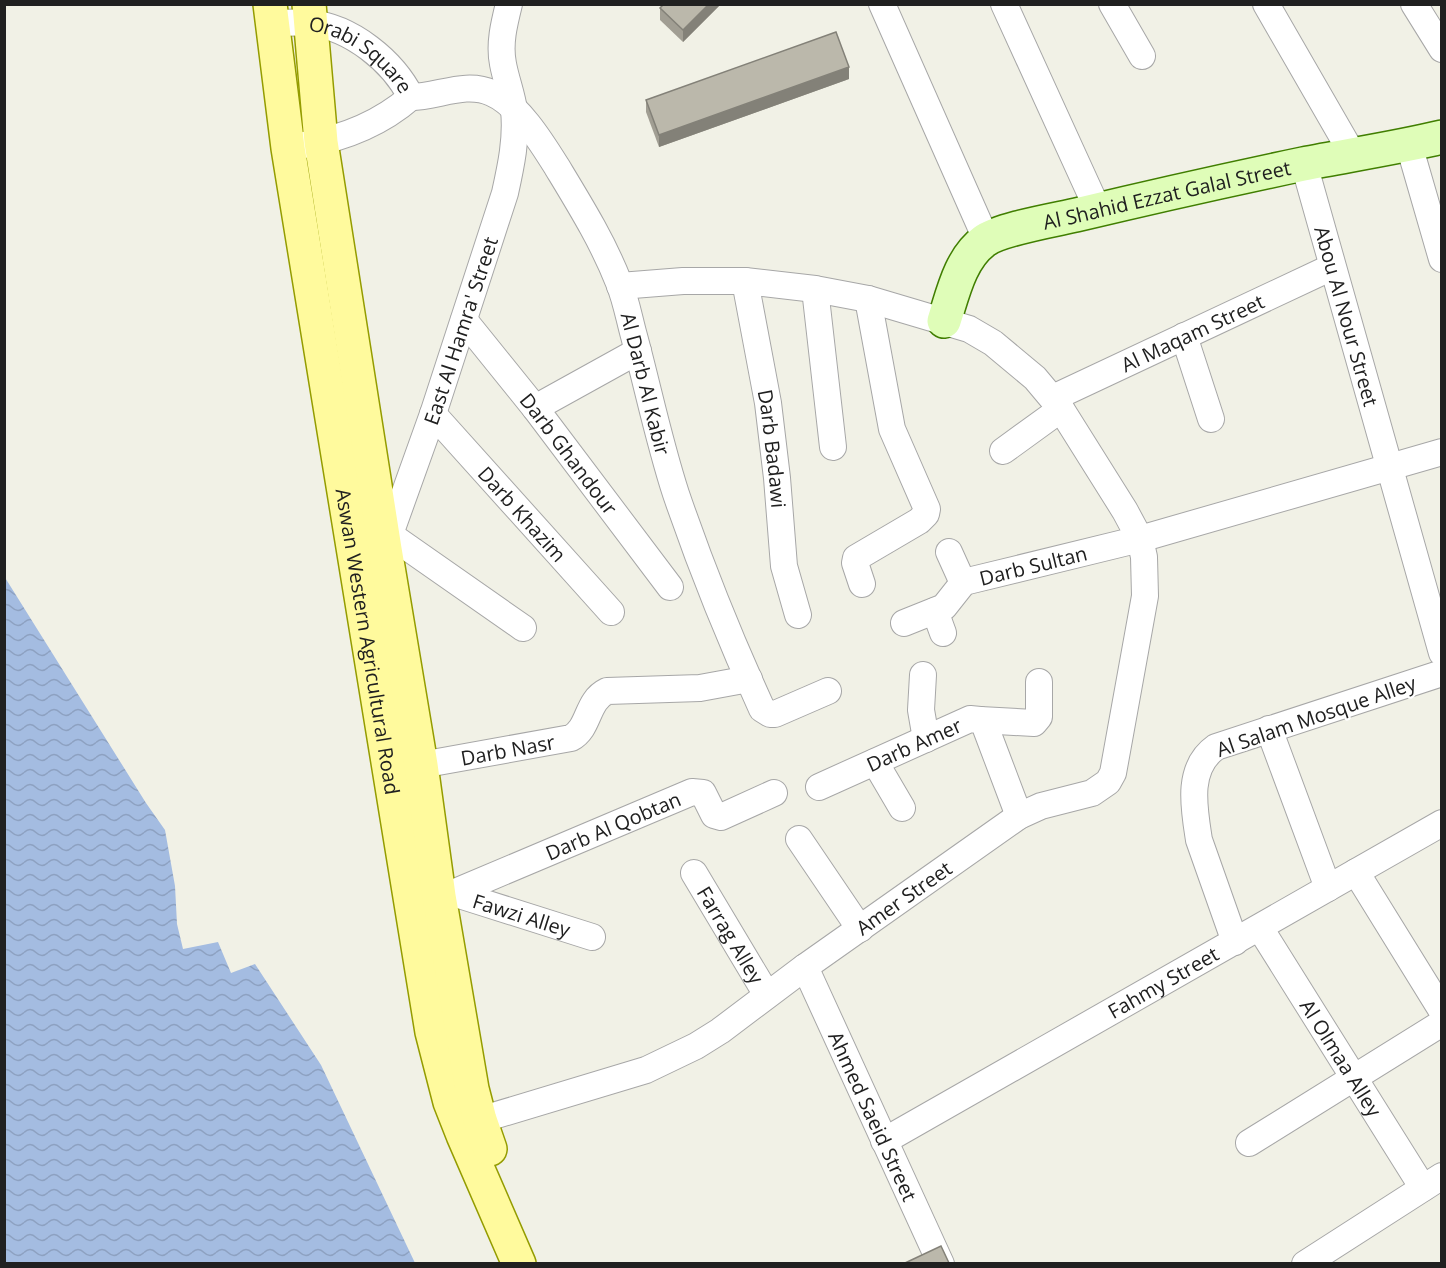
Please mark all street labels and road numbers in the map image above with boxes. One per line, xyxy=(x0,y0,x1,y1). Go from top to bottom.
street label: Orabi Square xyxy=(307,9,419,98)
street label: Al Shahid Ezzat Galal Street xyxy=(1040,153,1293,235)
street label: Abou Al Nour Street xyxy=(1309,223,1385,409)
street label: East Al Hamra' Street xyxy=(417,233,503,428)
street label: Al Maqam Street xyxy=(1116,287,1268,378)
street label: Al Darb Al Kabir xyxy=(615,310,677,458)
street label: Darb Ghandour xyxy=(514,387,624,520)
street label: Darb Badawi xyxy=(752,387,793,509)
street label: Darb Khazim xyxy=(472,460,573,567)
street label: Aswan Western Agricultural Road xyxy=(330,486,407,797)
street label: Darb Sultan xyxy=(976,539,1090,591)
street label: Al Salam Mosque Alley xyxy=(1213,669,1420,763)
street label: Darb Amer xyxy=(862,711,966,778)
street label: Darb Nasr xyxy=(458,728,557,771)
street label: Darb Al Qobtan xyxy=(541,785,685,866)
street label: Amer Street xyxy=(850,854,957,941)
street label: Farrag Alley xyxy=(691,881,771,989)
street label: Fawzi Alley xyxy=(470,887,575,943)
street label: Fahmy Street xyxy=(1103,940,1223,1024)
street label: Al Olmaa Alley xyxy=(1294,994,1389,1122)
street label: Ahmed Saeid Street xyxy=(823,1027,924,1205)

